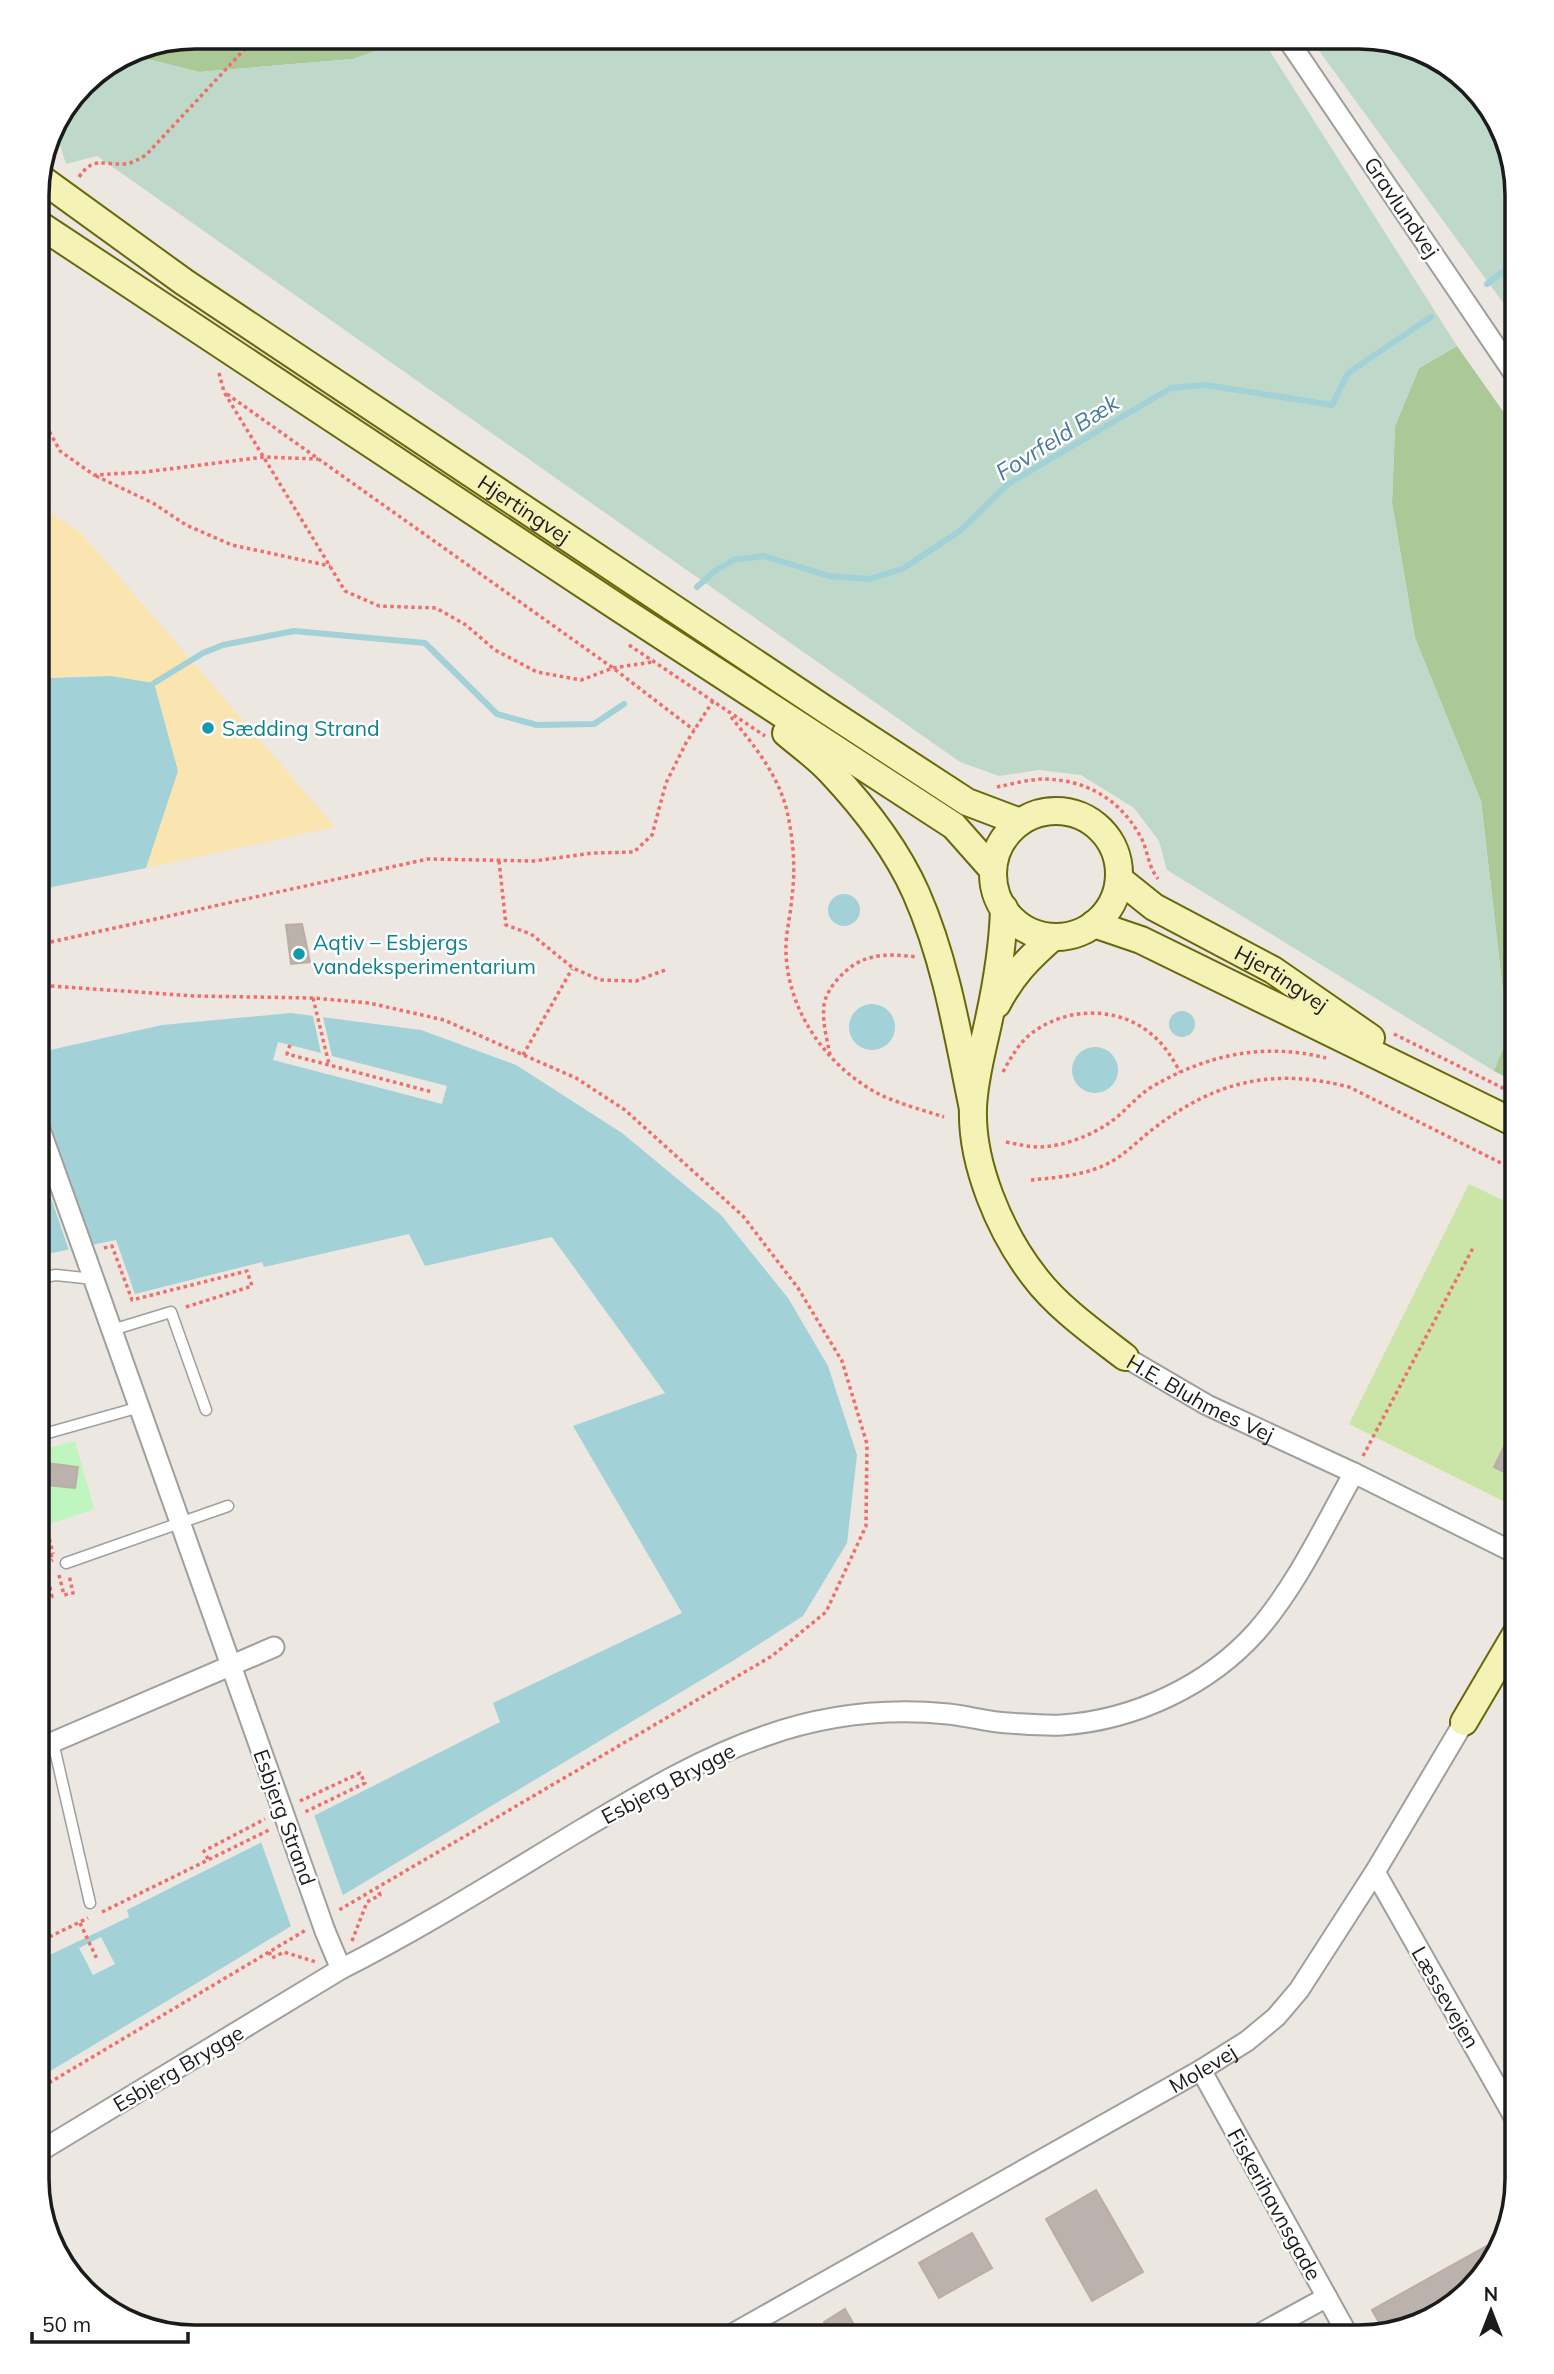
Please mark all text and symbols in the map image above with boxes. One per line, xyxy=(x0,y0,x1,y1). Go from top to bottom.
street label: Gravlundvej xyxy=(1359,152,1445,262)
water label: Fovrfeld Bæk xyxy=(990,387,1125,486)
street label: Hjertingvej xyxy=(473,469,575,549)
place label: Sædding Strand xyxy=(222,715,380,741)
marker: Sædding Strand xyxy=(200,720,216,736)
place label: Aqtiv – Esbjergs vandeksperimentarium xyxy=(313,929,536,979)
street label: Hjertingvej xyxy=(1230,939,1333,1017)
marker: Aqtiv – Esbjergs vandeksperimentarium xyxy=(291,946,307,962)
street label: H.E. Bluhmes Vej xyxy=(1122,1348,1278,1447)
street label: Esbjerg Brygge xyxy=(597,1737,739,1829)
street label: Esbjerg Strand xyxy=(248,1746,322,1888)
street label: Læssevejen xyxy=(1406,1941,1486,2053)
street label: Esbjerg Brygge xyxy=(108,2019,248,2117)
street label: Molevej xyxy=(1164,2038,1241,2098)
street label: Fiskerihavnsgade xyxy=(1222,2123,1328,2285)
north arrow xyxy=(1456,2276,1526,2346)
text: N xyxy=(1484,2282,1498,2306)
scale bar xyxy=(32,2300,187,2344)
text: 50 m xyxy=(42,2311,91,2337)

